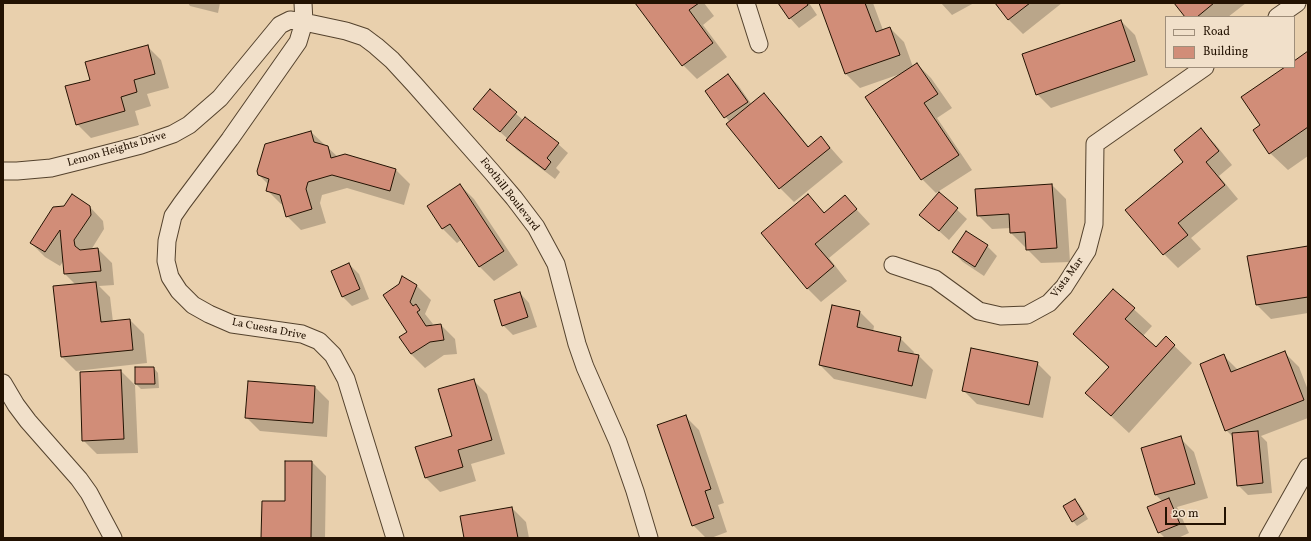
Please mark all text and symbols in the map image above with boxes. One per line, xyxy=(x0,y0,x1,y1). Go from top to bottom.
legend xyxy=(1165,16,1295,68)
text: Road xyxy=(1203,24,1230,40)
text: Building xyxy=(1203,44,1248,60)
street label: Lemon Heights Drive xyxy=(66,130,168,170)
street label: Foothill Boulevard xyxy=(476,156,542,234)
street label: Vista Mar xyxy=(1049,255,1087,301)
street label: La Cuesta Drive xyxy=(231,316,307,344)
scale bar xyxy=(1167,499,1228,525)
text: 20 m xyxy=(1172,506,1199,522)

